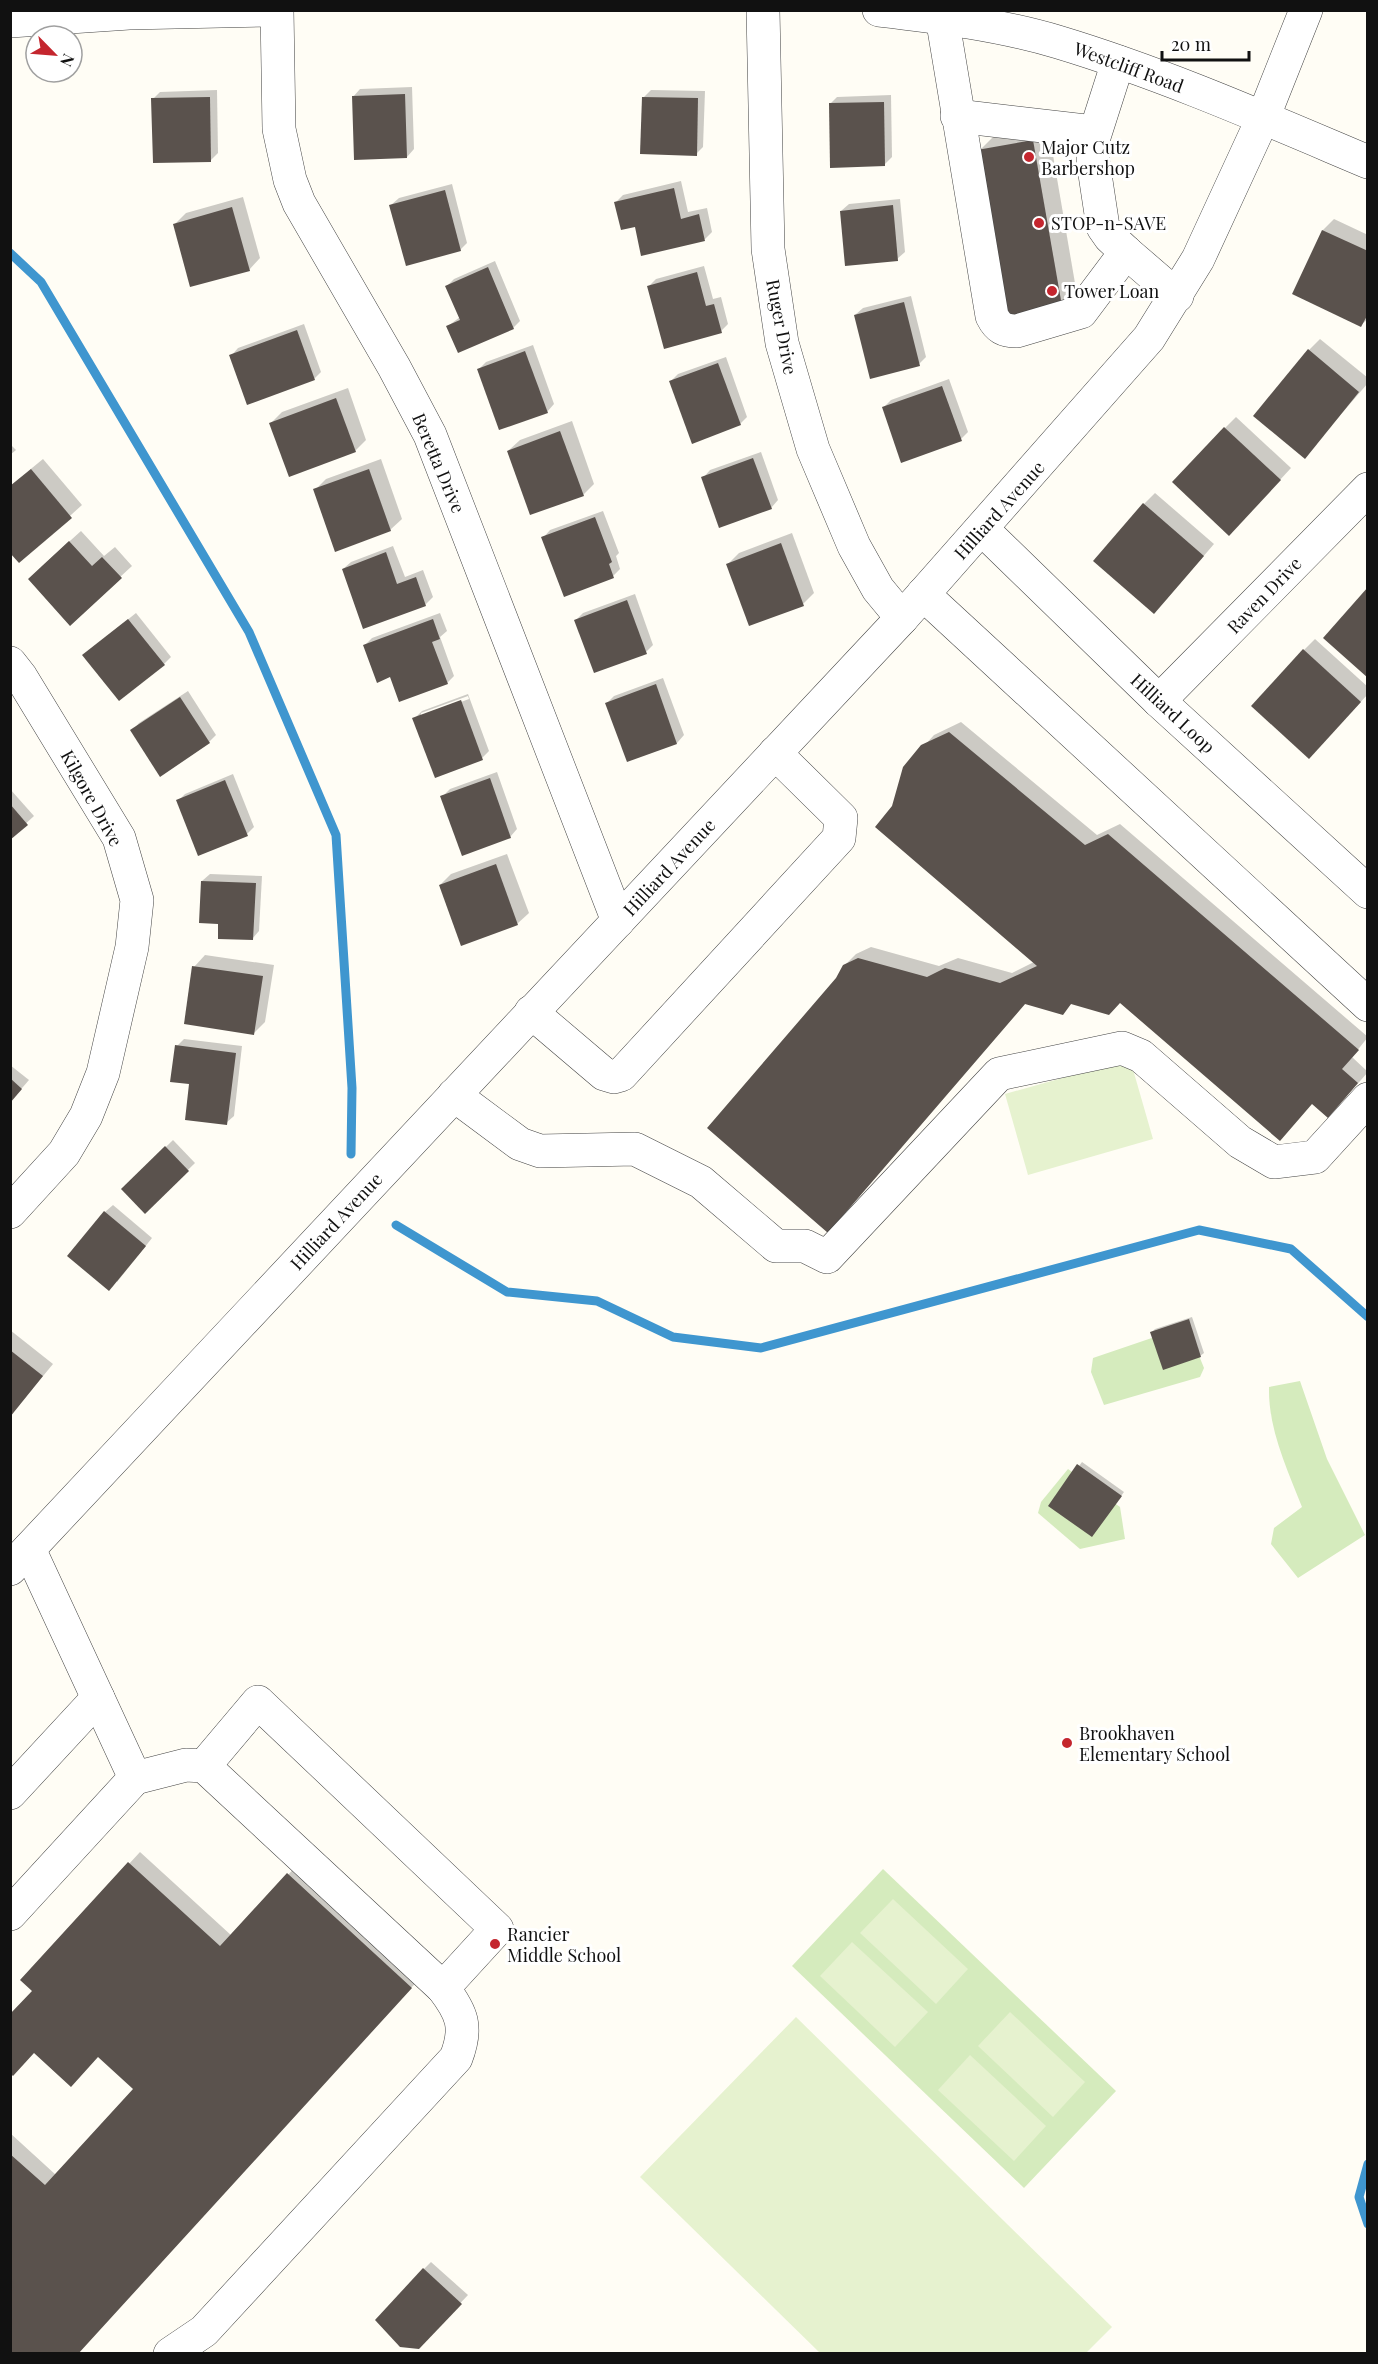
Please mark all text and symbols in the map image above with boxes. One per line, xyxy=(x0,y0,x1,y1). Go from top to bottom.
north arrow xyxy=(24,24,84,84)
scale bar xyxy=(1162,24,1249,62)
text: 20 m xyxy=(1171,32,1211,56)
street label: Westcliff Road xyxy=(1070,36,1188,98)
text: N xyxy=(56,51,80,71)
place label: Major Cutz Barbershop xyxy=(1041,135,1135,180)
marker: Major Cutz Barbershop xyxy=(1022,150,1036,164)
place label: STOP-n-SAVE xyxy=(1051,211,1166,235)
marker: STOP-n-SAVE xyxy=(1032,216,1046,230)
street label: Ruger Drive xyxy=(761,277,803,377)
place label: Tower Loan xyxy=(1064,279,1159,303)
marker: Tower Loan xyxy=(1045,284,1059,298)
street label: Beretta Drive xyxy=(407,409,471,517)
street label: Hilliard Avenue xyxy=(948,456,1050,564)
street label: Raven Drive xyxy=(1221,552,1307,638)
street label: Hilliard Loop xyxy=(1126,668,1220,758)
street label: Kilgore Drive xyxy=(56,746,128,850)
street label: Hilliard Avenue xyxy=(618,813,720,921)
street label: Hilliard Avenue xyxy=(285,1167,387,1275)
place label: Brookhaven Elementary School xyxy=(1079,1721,1230,1766)
marker: Brookhaven Elementary School xyxy=(1060,1736,1074,1750)
place label: Rancier Middle School xyxy=(507,1922,621,1967)
marker: Rancier Middle School xyxy=(488,1937,502,1951)

